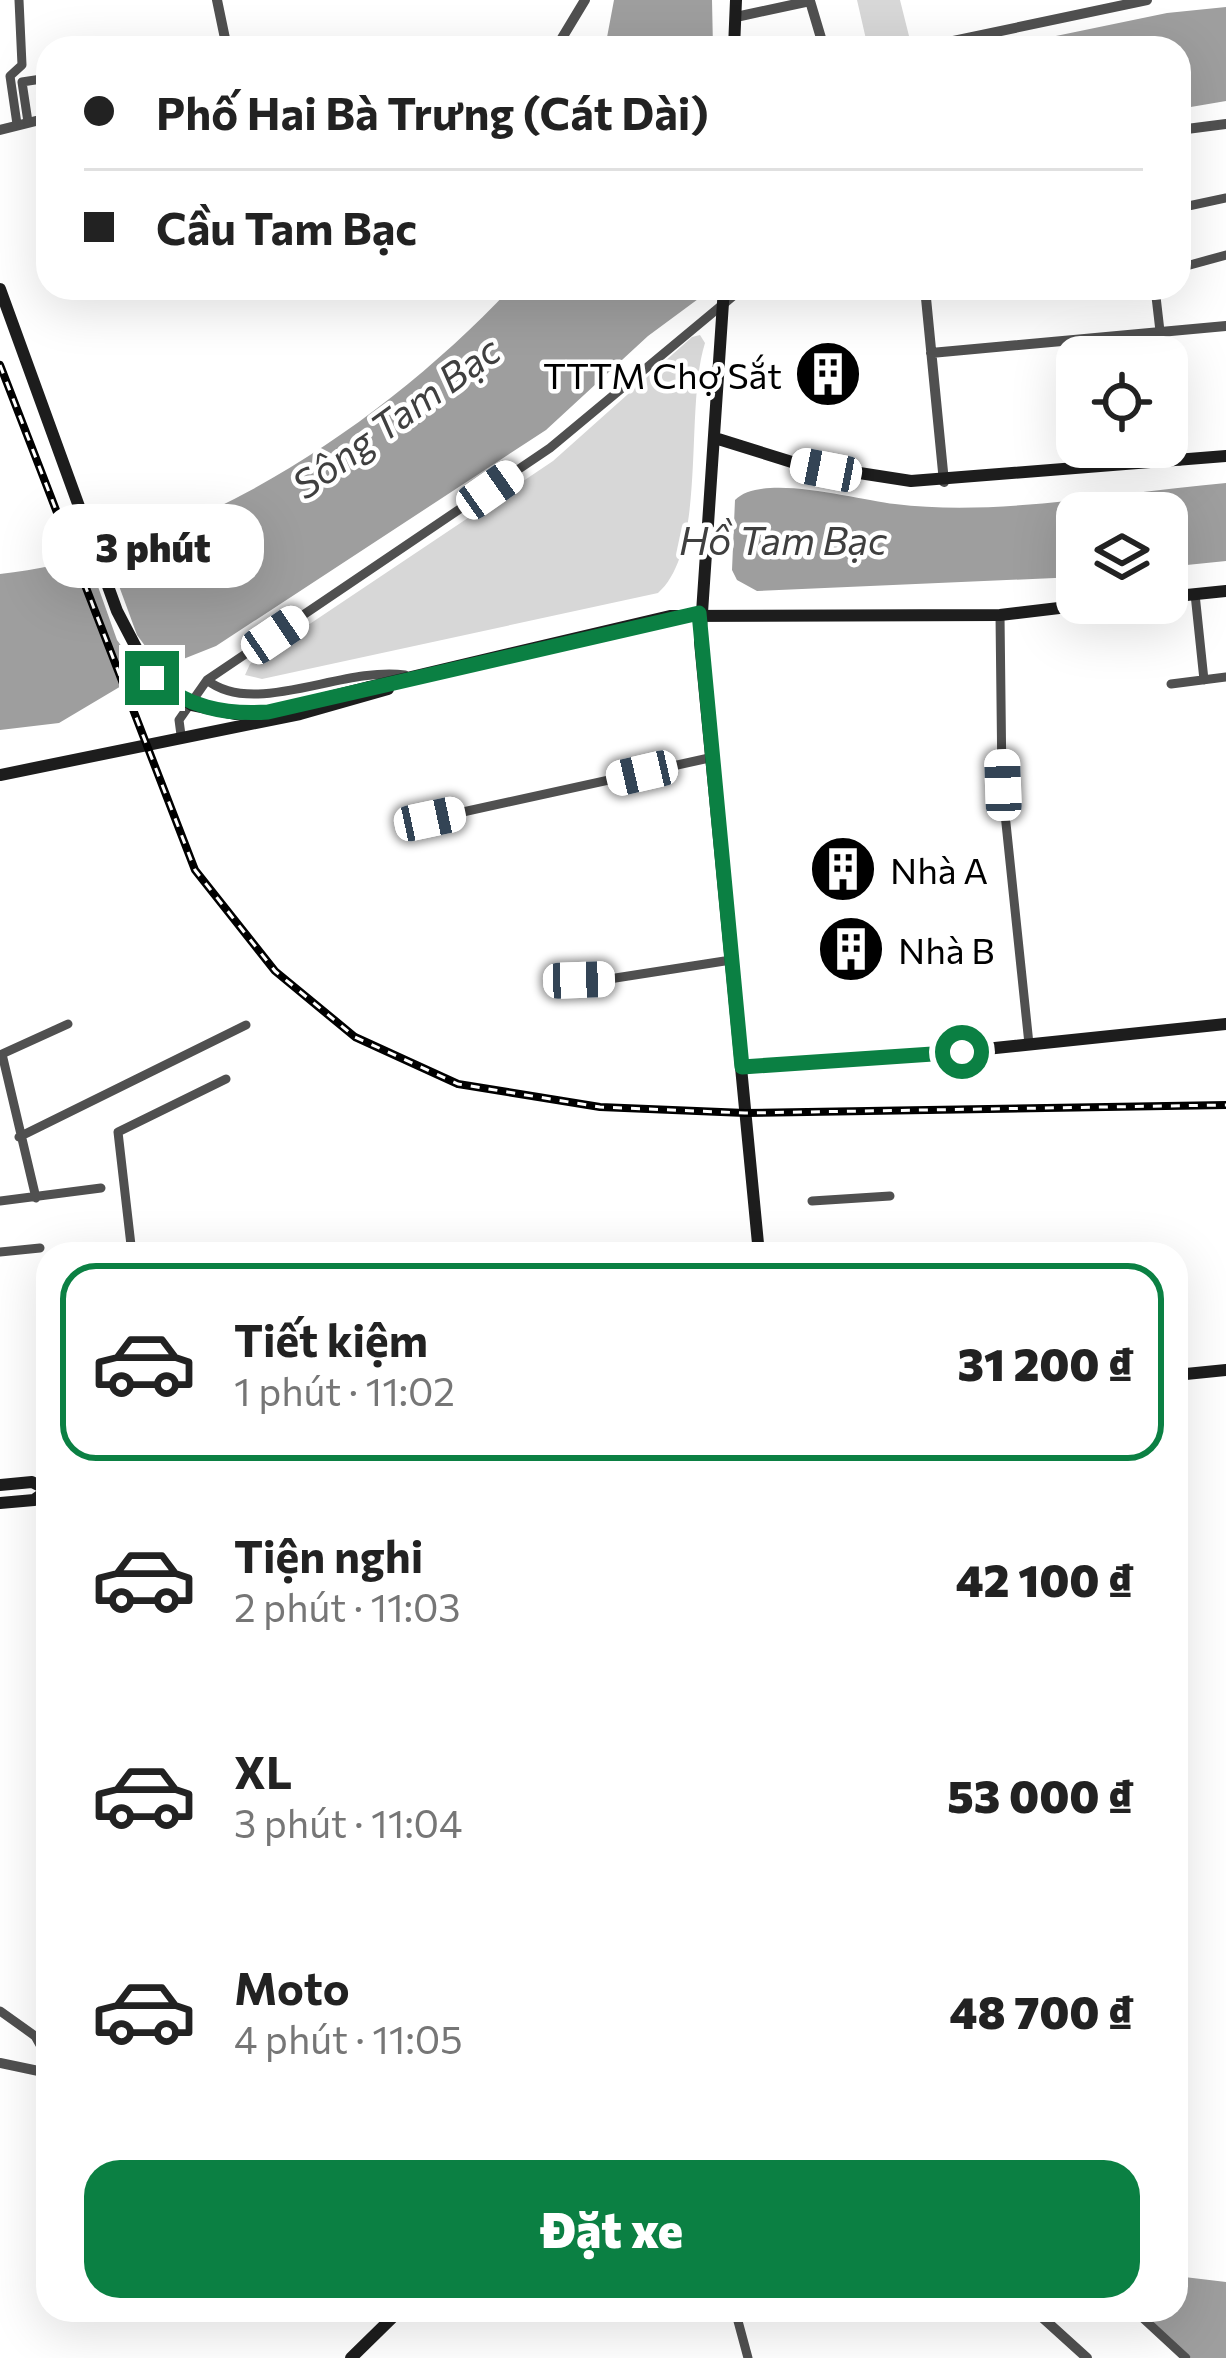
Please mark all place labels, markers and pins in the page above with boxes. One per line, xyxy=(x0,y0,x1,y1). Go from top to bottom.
building icon: TTTM Chợ Sắt xyxy=(793,339,863,409)
place label: TTTM Chợ Sắt xyxy=(543,352,782,396)
building icon: Nhà A xyxy=(808,834,878,904)
place label: Nhà A xyxy=(890,847,988,891)
building icon: Nhà B xyxy=(816,914,886,984)
place label: Nhà B xyxy=(898,927,995,971)

